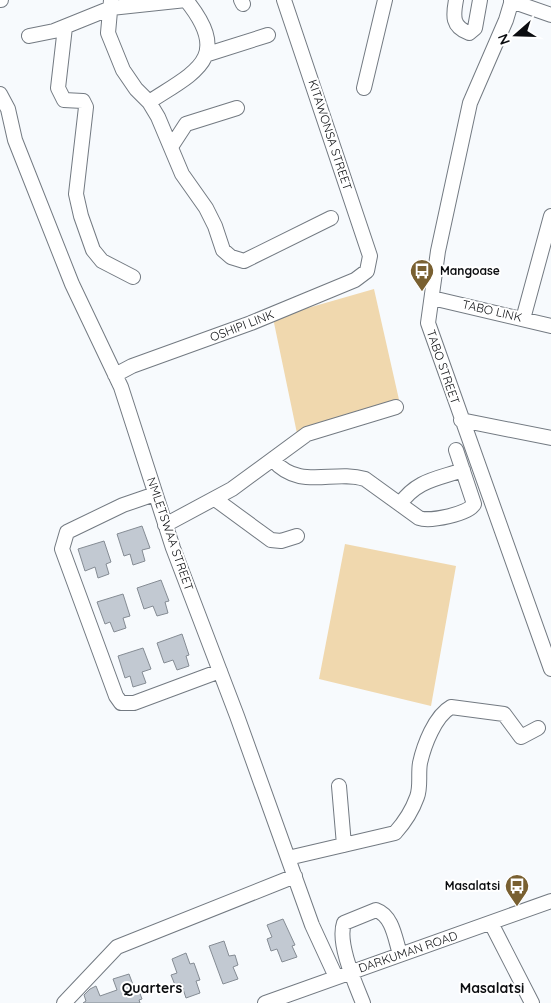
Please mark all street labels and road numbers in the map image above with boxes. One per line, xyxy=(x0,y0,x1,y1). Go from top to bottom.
street label: KITAWONSA STREET xyxy=(306,78,355,192)
street label: TABO LINK xyxy=(461,296,523,325)
street label: OSHIPI LINK xyxy=(208,306,276,345)
street label: TABO STREET xyxy=(424,328,463,406)
street label: NMLETSWAA STREET xyxy=(144,475,197,592)
street label: DARKUMAN ROAD xyxy=(356,927,460,976)

